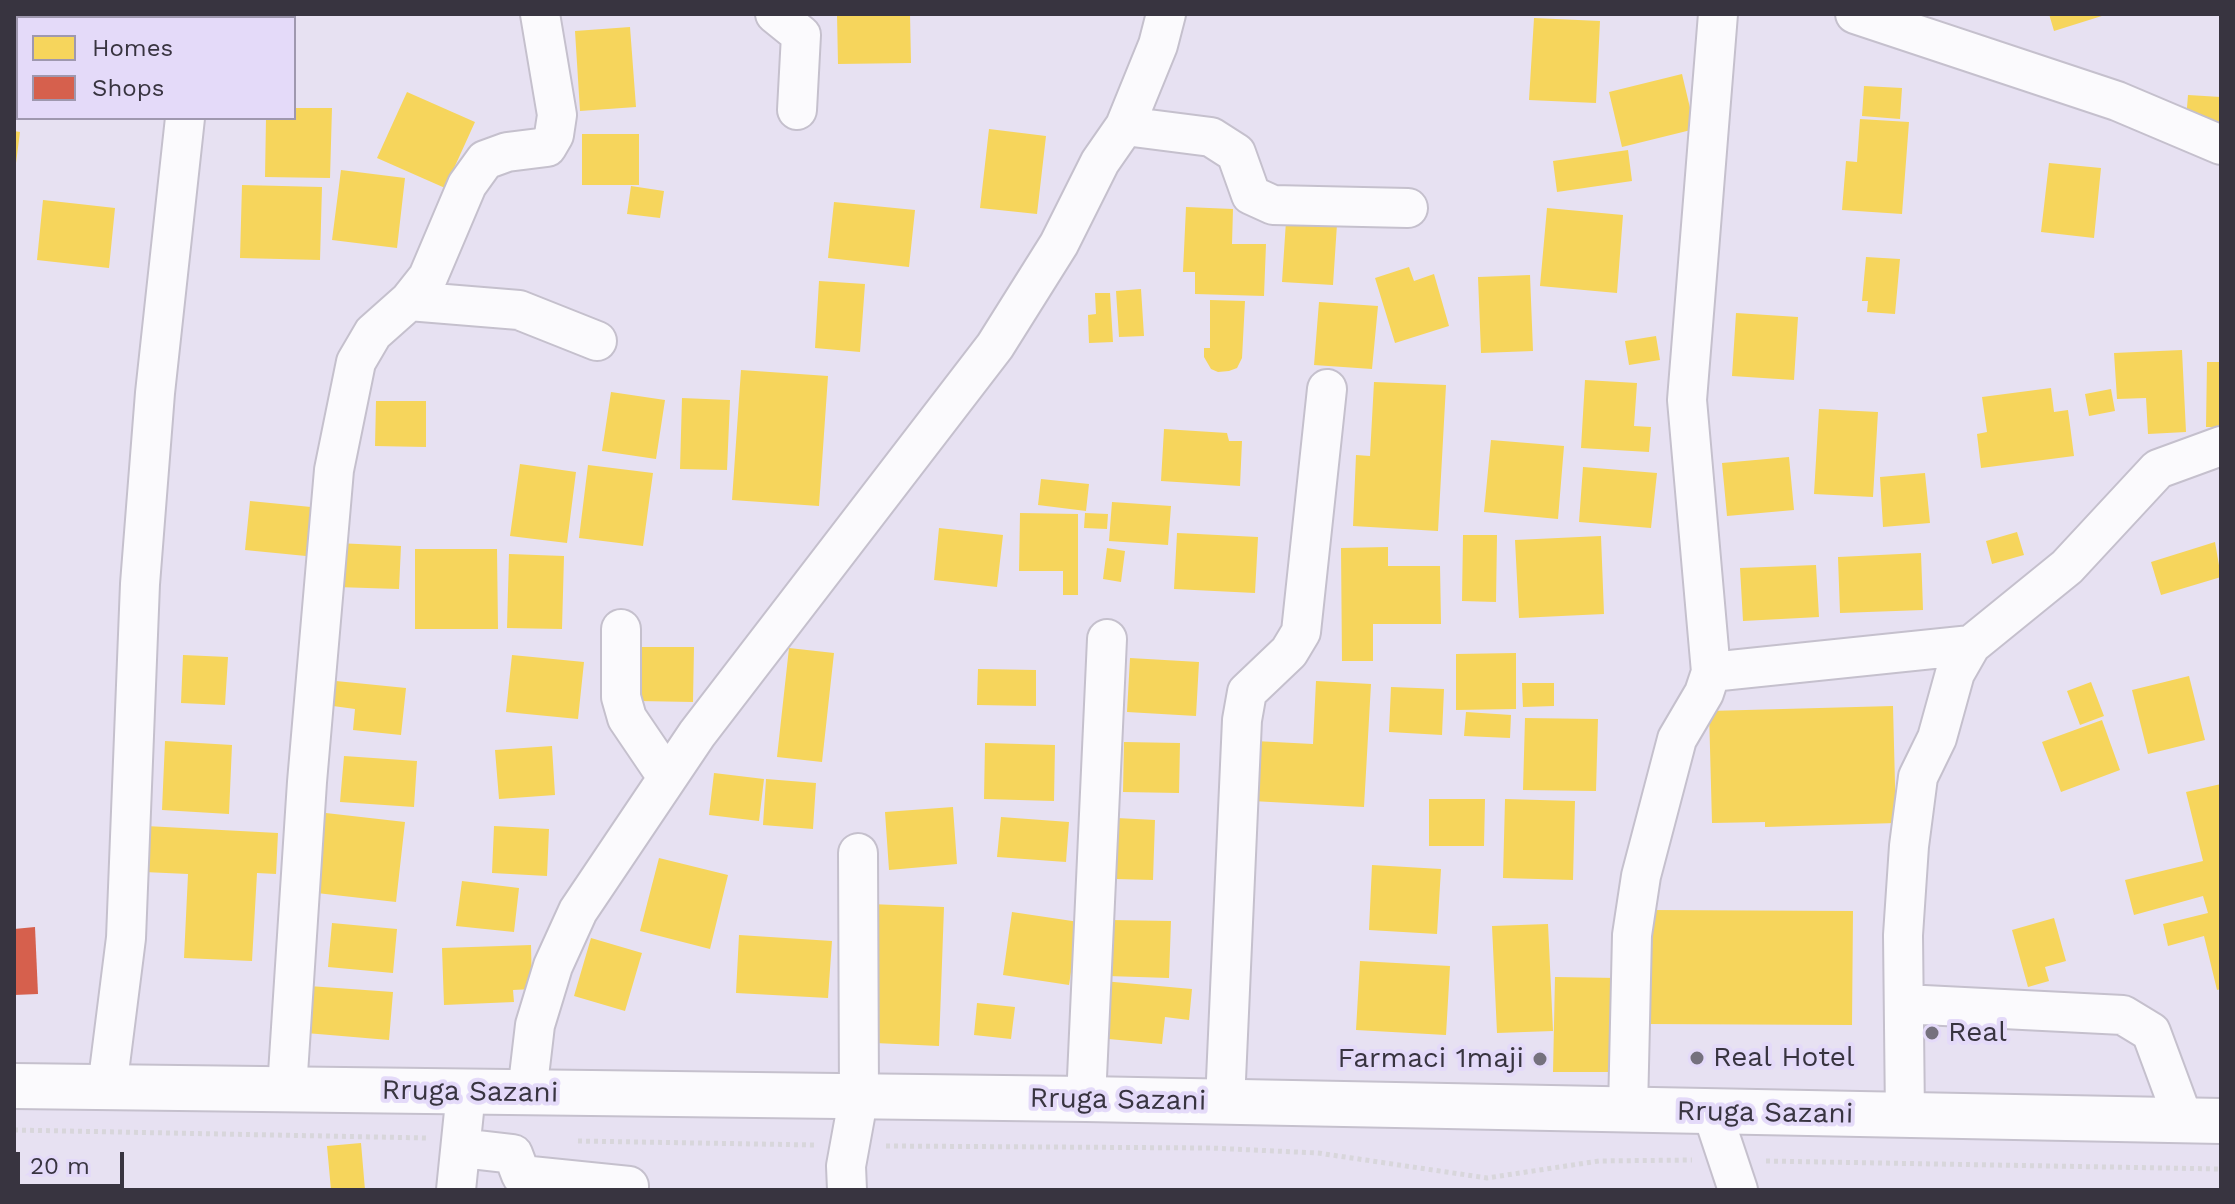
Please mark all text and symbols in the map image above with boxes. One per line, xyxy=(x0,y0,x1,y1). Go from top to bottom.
legend xyxy=(16,16,296,120)
text: Homes xyxy=(92,34,173,62)
text: Shops xyxy=(92,74,164,102)
place label: Real xyxy=(1948,1016,2007,1050)
marker: Real xyxy=(1923,1024,1941,1042)
place label: Real Hotel xyxy=(1713,1041,1855,1075)
place label: Farmaci 1maji xyxy=(1338,1042,1524,1076)
marker: Real Hotel xyxy=(1688,1049,1706,1067)
marker: Farmaci 1maji xyxy=(1531,1050,1549,1068)
street label: Rruga Sazani xyxy=(381,1074,559,1110)
street label: Rruga Sazani xyxy=(1029,1082,1207,1118)
street label: Rruga Sazani xyxy=(1676,1095,1854,1131)
scale bar xyxy=(20,1136,128,1186)
text: 20 m xyxy=(30,1152,90,1180)

